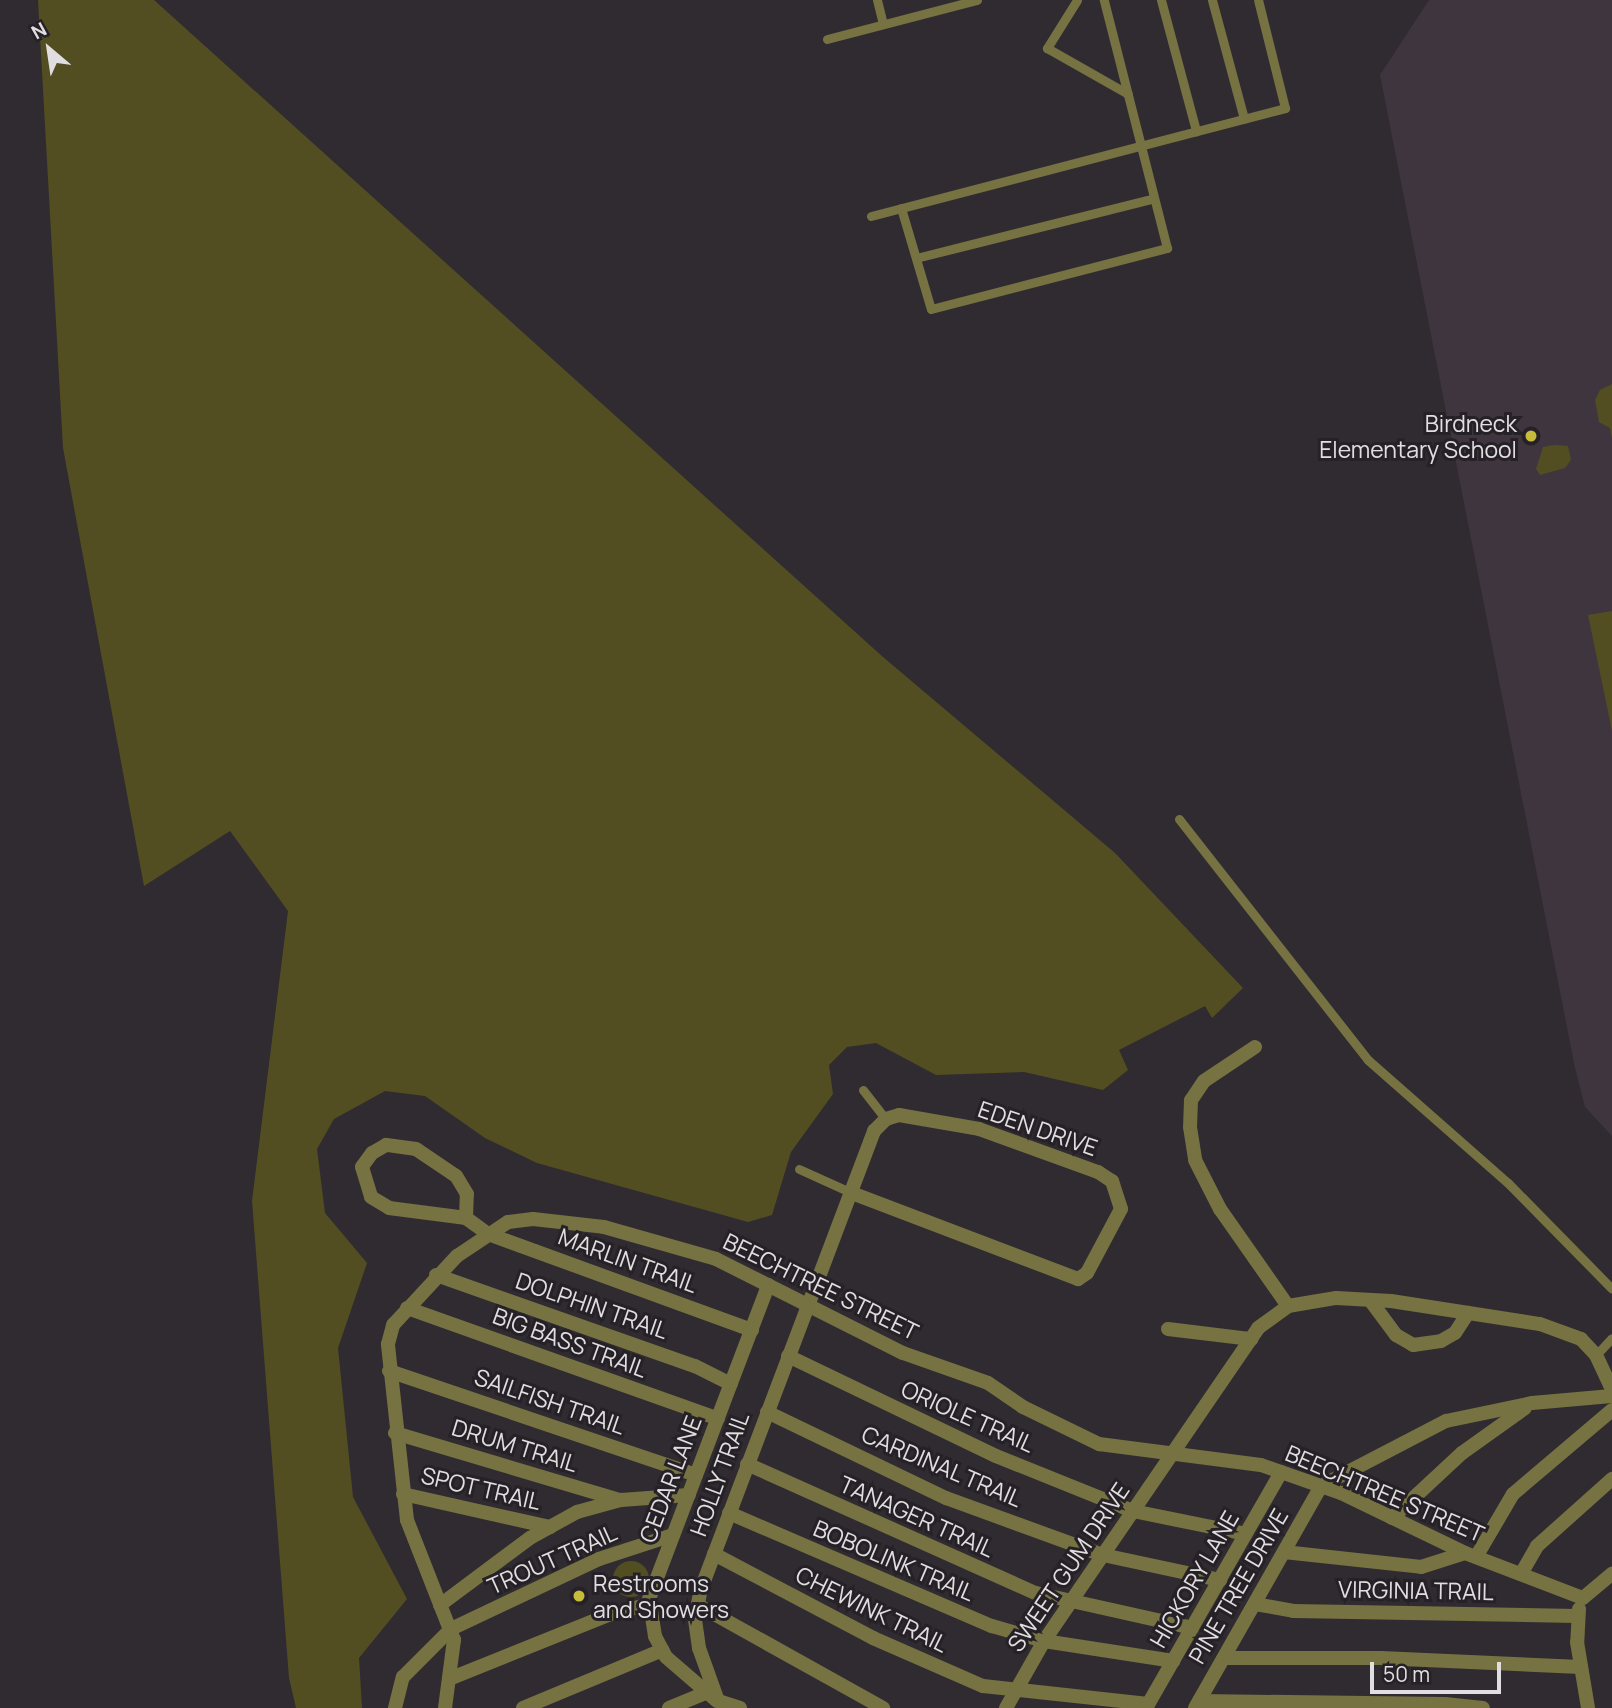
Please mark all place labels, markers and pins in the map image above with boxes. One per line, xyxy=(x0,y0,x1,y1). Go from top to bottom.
place label: Birdneck Elementary School xyxy=(1319,409,1517,463)
marker: Birdneck Elementary School xyxy=(1523,428,1539,444)
place label: Restrooms and Showers xyxy=(593,1569,729,1623)
marker: Restrooms and Showers xyxy=(571,1588,587,1604)

